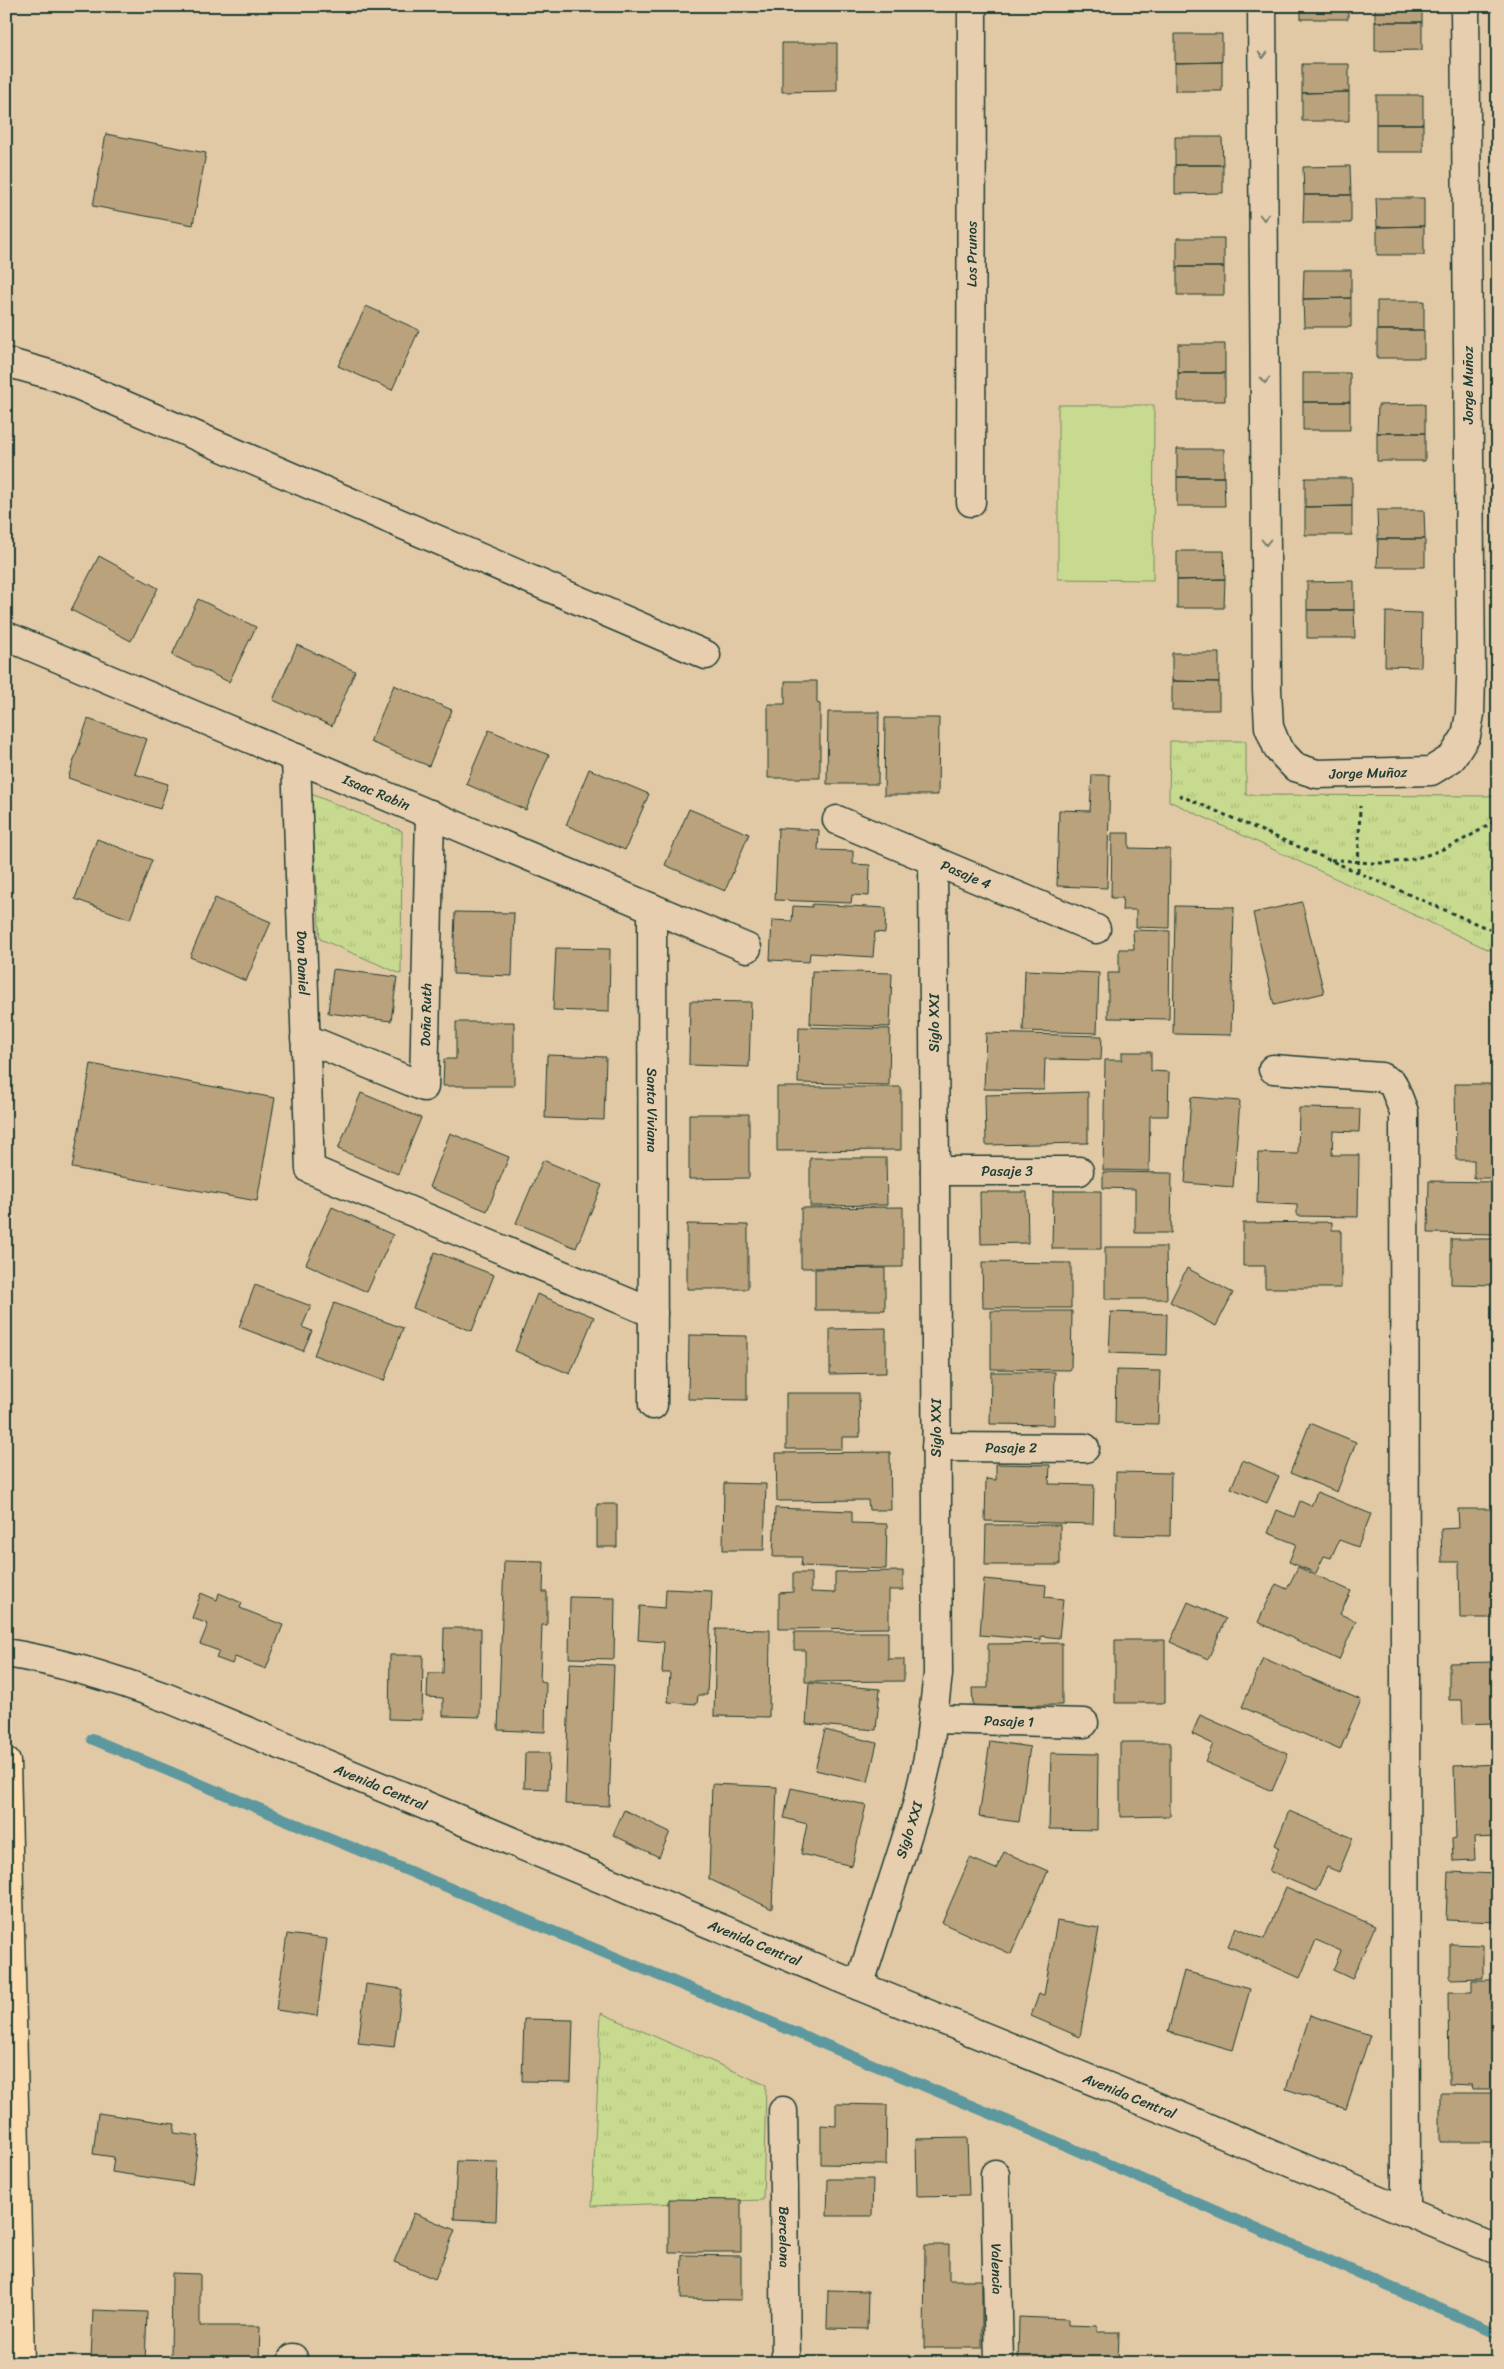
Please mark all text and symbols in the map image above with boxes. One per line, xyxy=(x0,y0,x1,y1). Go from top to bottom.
one-way arrow xyxy=(1258,52,1268,59)
one-way arrow xyxy=(1259,214,1269,222)
street label: Los Prunos xyxy=(959,220,984,287)
street label: Jorge Muñoz xyxy=(1456,346,1481,425)
one-way arrow xyxy=(1260,376,1270,384)
one-way arrow xyxy=(1261,539,1271,547)
street label: Jorge Muñoz xyxy=(1328,759,1408,786)
street label: Isaac Rabin xyxy=(338,766,415,817)
street label: Pasaje 4 xyxy=(937,853,995,896)
street label: Don Daniel xyxy=(289,930,317,997)
street label: Doña Ruth xyxy=(412,983,439,1047)
street label: Siglo XXI xyxy=(922,992,947,1052)
street label: Santa Viviana xyxy=(640,1068,665,1152)
street label: Pasaje 3 xyxy=(981,1159,1033,1184)
street label: Siglo XXI xyxy=(924,1397,949,1457)
street label: Pasaje 2 xyxy=(985,1435,1037,1460)
street label: Pasaje 1 xyxy=(984,1708,1034,1734)
street label: Avenida Central xyxy=(330,1756,432,1818)
street label: Siglo XXI xyxy=(888,1798,930,1862)
street label: Avenida Central xyxy=(703,1912,806,1973)
street label: Avenida Central xyxy=(1078,2065,1181,2126)
street label: Bercelona xyxy=(772,2206,797,2268)
street label: Valencia xyxy=(984,2243,1010,2295)

